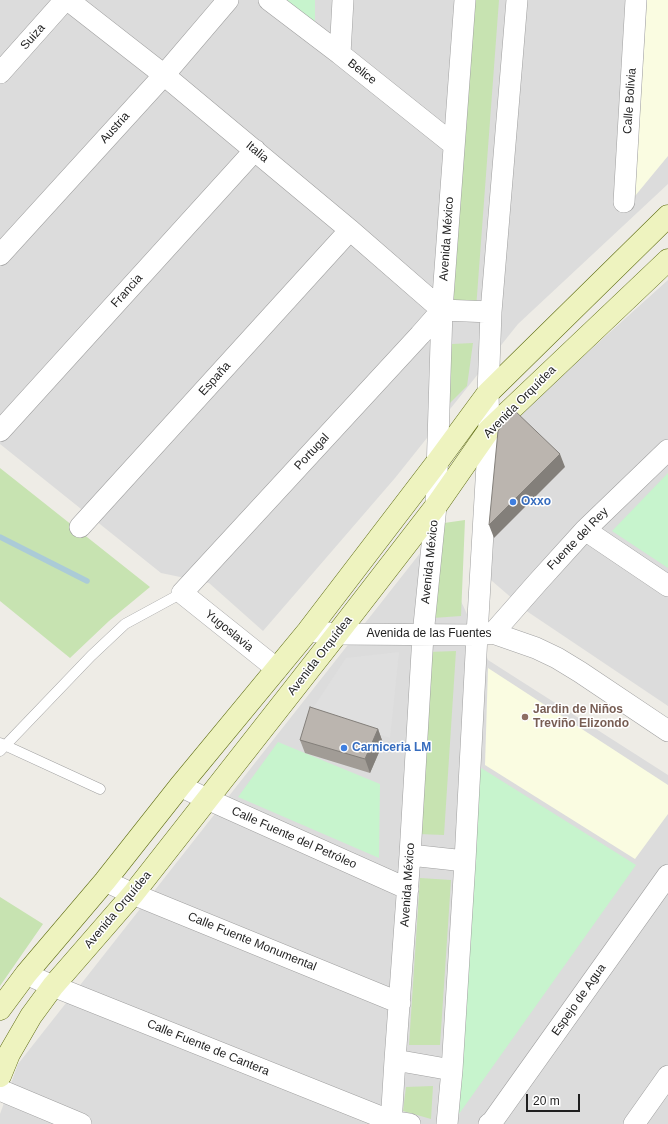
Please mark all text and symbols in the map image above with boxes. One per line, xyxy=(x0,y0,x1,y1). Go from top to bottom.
street label: Suiza xyxy=(18,21,48,53)
street label: Belice xyxy=(345,56,379,88)
street label: Calle Bolivia xyxy=(621,68,639,134)
street label: Austria xyxy=(97,109,133,147)
street label: Italia xyxy=(243,138,271,166)
street label: Avenida México xyxy=(437,196,457,282)
street label: Francia xyxy=(108,271,146,311)
street label: España xyxy=(196,359,234,399)
street label: Avenida Orquídea xyxy=(481,363,559,441)
street label: Portugal xyxy=(291,431,333,473)
place label: Oxxo xyxy=(521,495,551,509)
marker: Oxxo xyxy=(508,497,518,507)
street label: Fuente del Rey xyxy=(545,505,611,573)
street label: Avenida México xyxy=(418,519,442,605)
street label: Yugoslavia xyxy=(202,607,256,655)
street label: Avenida Orquídea xyxy=(285,614,355,698)
street label: Avenida de las Fuentes xyxy=(366,627,492,641)
place label: Jardin de Niños Treviño Elizondo xyxy=(533,703,629,731)
marker: Jardin de Niños Treviño Elizondo xyxy=(520,712,530,722)
place label: Carniceria LM xyxy=(352,741,431,755)
marker: Carniceria LM xyxy=(339,743,349,753)
street label: Calle Fuente del Petróleo xyxy=(229,804,359,872)
street label: Avenida México xyxy=(398,842,418,928)
street label: Avenida Orquídea xyxy=(81,868,155,952)
street label: Calle Fuente Monumental xyxy=(186,910,318,974)
street label: Espejo de Agua xyxy=(549,961,609,1039)
street label: Calle Fuente de Cantera xyxy=(145,1017,271,1079)
scale bar xyxy=(528,1086,582,1112)
text: 20 m xyxy=(533,1094,560,1108)

